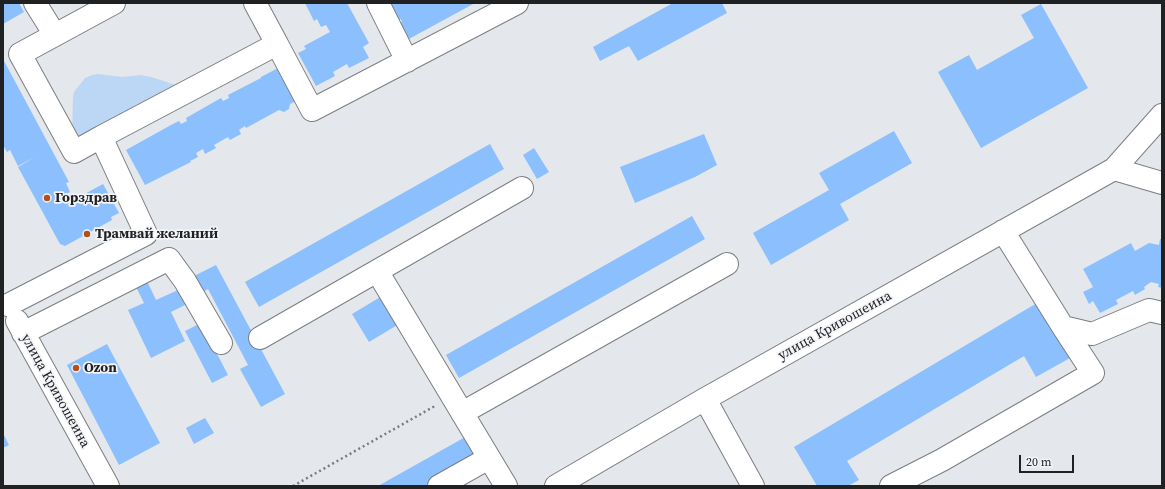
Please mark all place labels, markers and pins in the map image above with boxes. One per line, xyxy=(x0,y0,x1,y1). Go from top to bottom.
place label: Горздрав xyxy=(55,190,117,206)
marker: Горздрав xyxy=(42,193,52,203)
place label: Трамвай желаний xyxy=(95,226,218,242)
marker: Трамвай желаний xyxy=(82,229,92,239)
place label: Ozon xyxy=(84,360,117,376)
marker: Ozon xyxy=(71,363,81,373)

